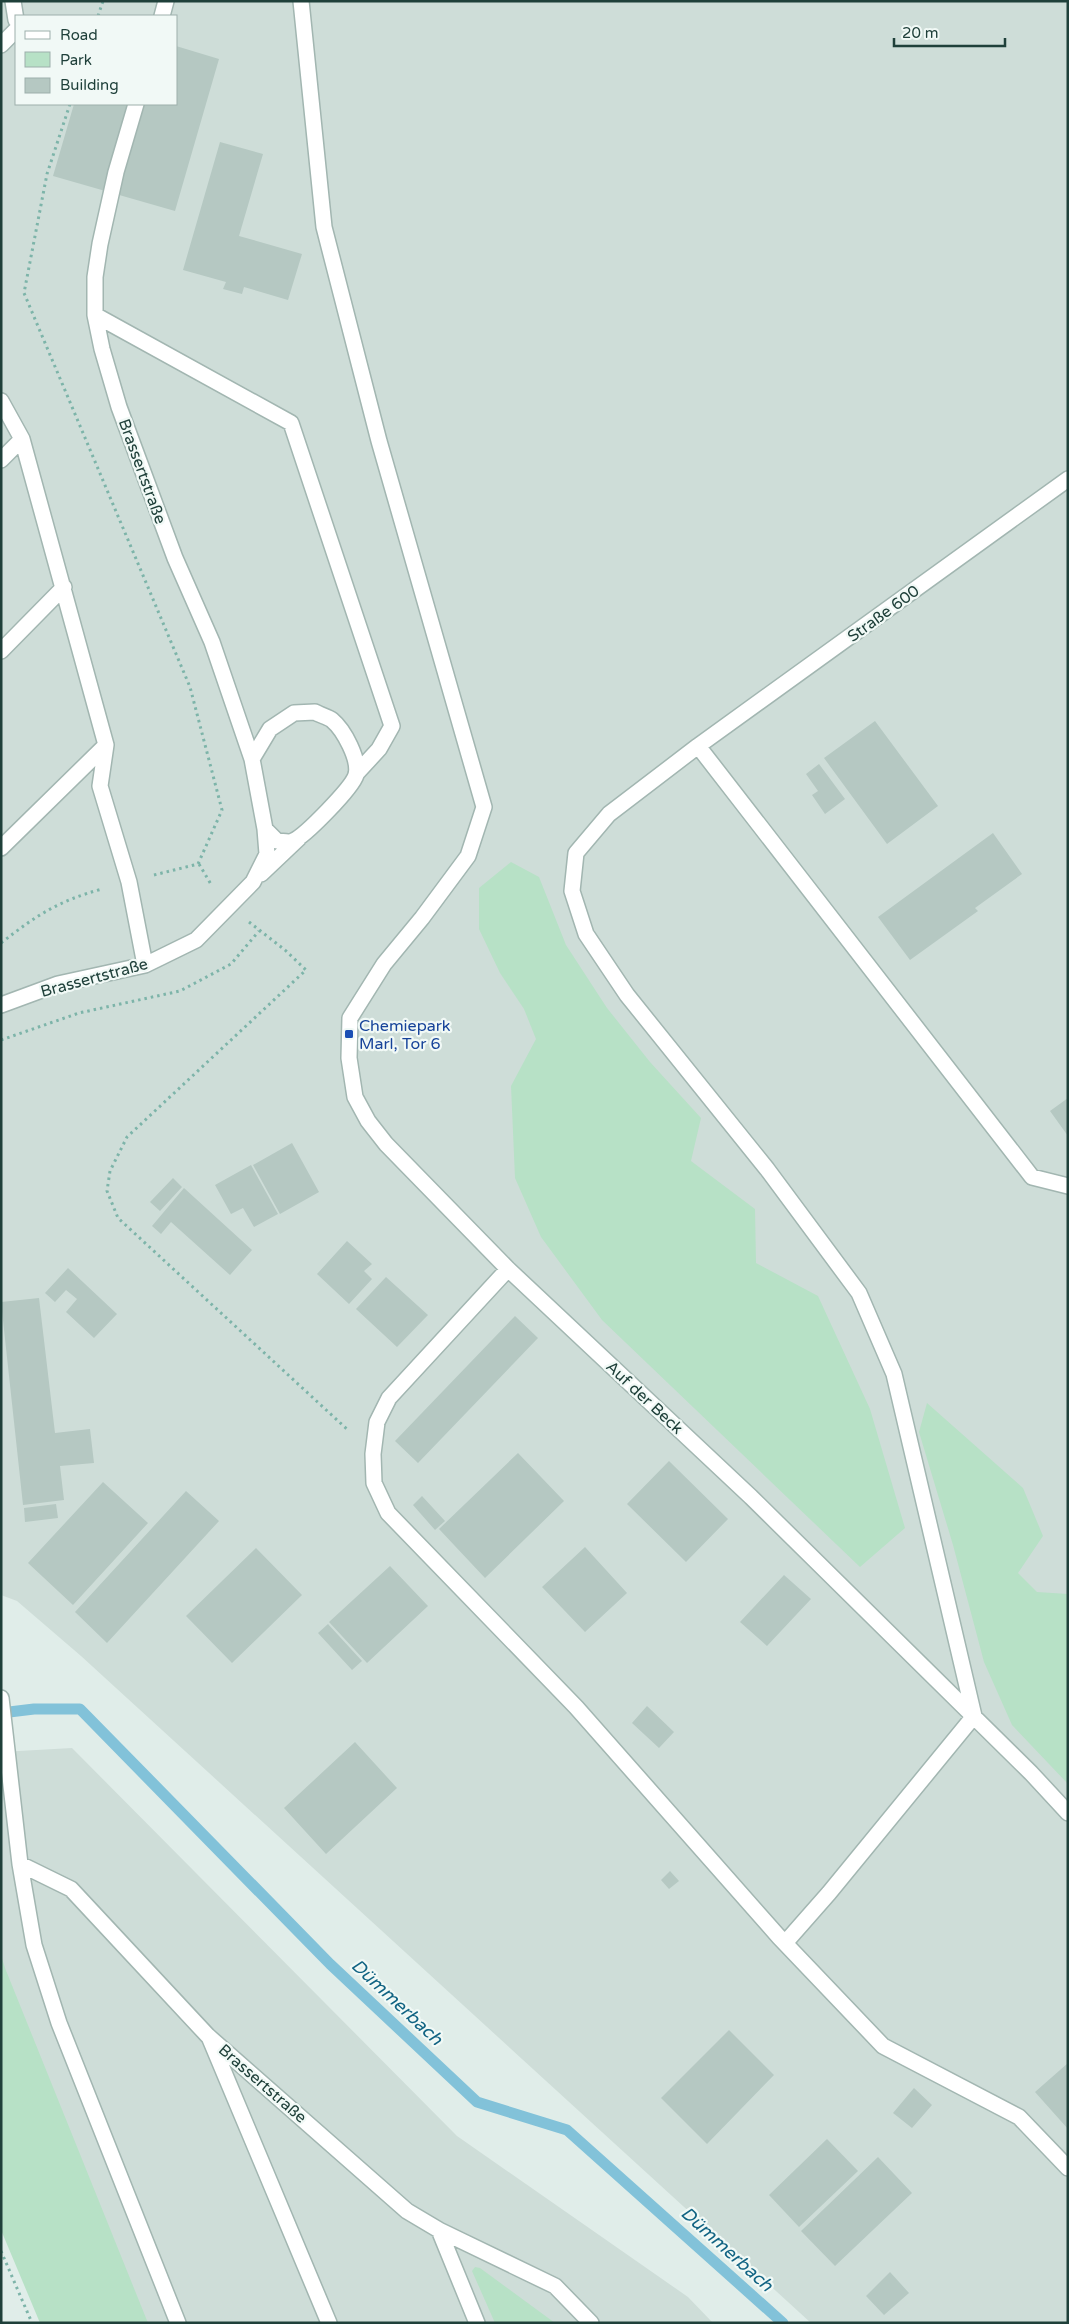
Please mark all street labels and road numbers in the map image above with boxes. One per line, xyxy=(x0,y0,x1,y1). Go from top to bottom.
street label: Brassertstraße xyxy=(114,416,170,527)
street label: Straße 600 xyxy=(844,581,923,647)
street label: Brassertstraße xyxy=(38,954,150,1002)
street label: Auf der Beck xyxy=(601,1357,687,1439)
street label: Brassertstraße xyxy=(214,2040,311,2128)

